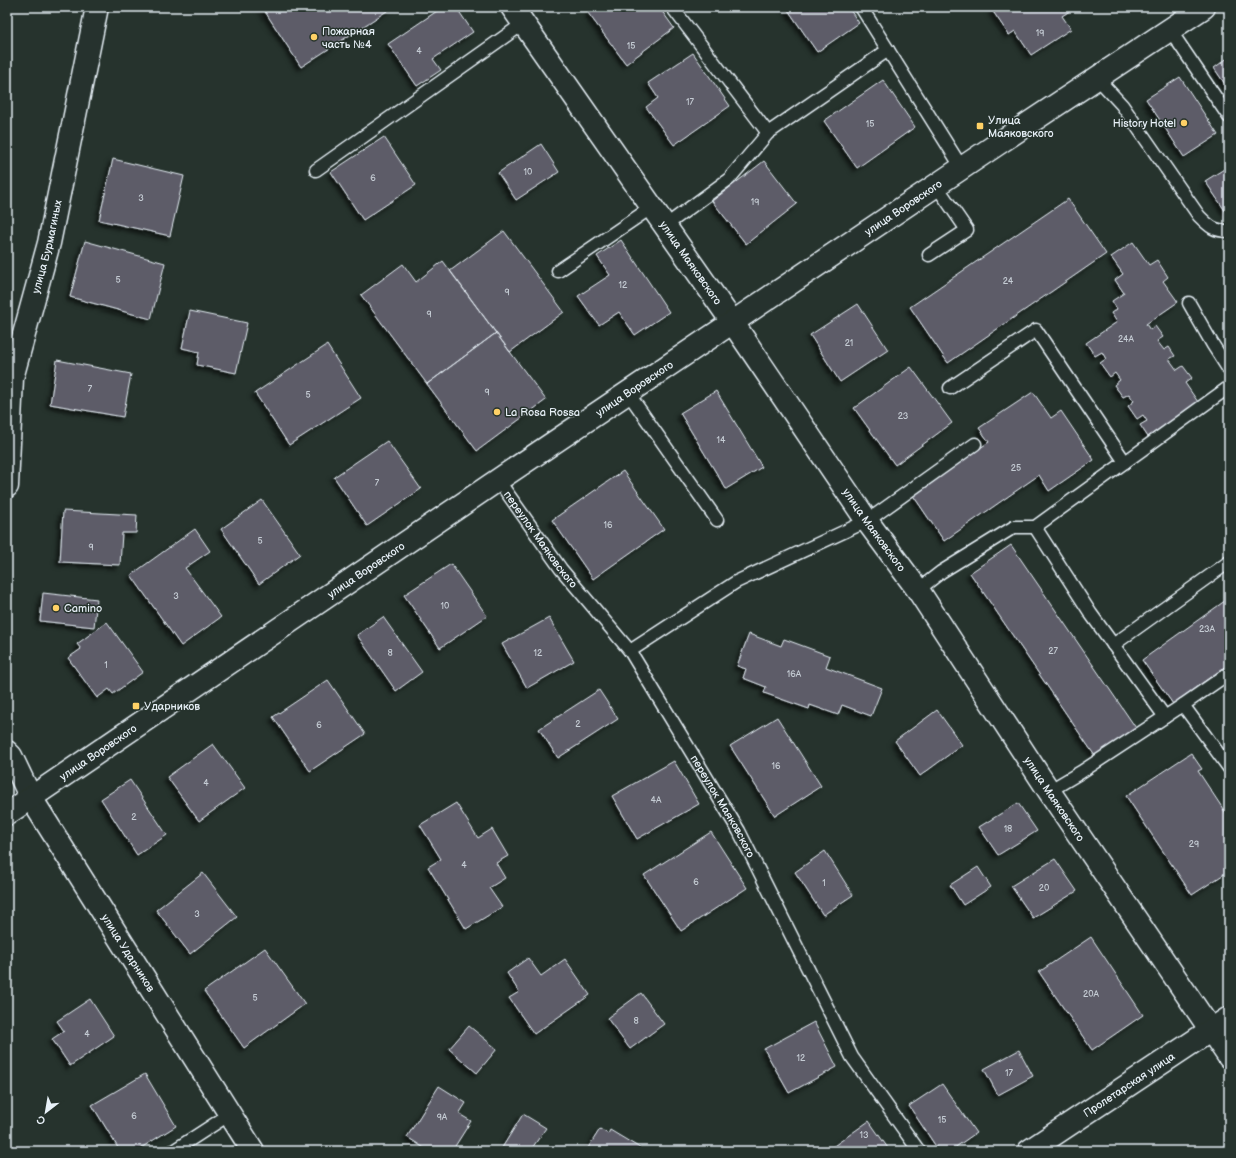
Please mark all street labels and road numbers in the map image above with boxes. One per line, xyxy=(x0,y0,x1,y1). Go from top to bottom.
street label: улица Воровского xyxy=(862,177,945,239)
street label: улица Бурмагиных xyxy=(29,199,65,295)
street label: улица Маяковского xyxy=(657,219,724,307)
street label: улица Воровского xyxy=(593,358,676,419)
street label: улица Маяковского xyxy=(840,486,908,574)
street label: переулок Маяковского xyxy=(501,489,580,591)
street label: улица Воровского xyxy=(325,539,407,601)
street label: улица Воровского xyxy=(57,722,140,783)
street label: переулок Маяковского xyxy=(688,753,757,860)
street label: улица Маяковского xyxy=(1021,754,1087,844)
street label: улица Ударников xyxy=(99,912,157,995)
street label: Пролетарская улица xyxy=(1081,1050,1178,1120)

